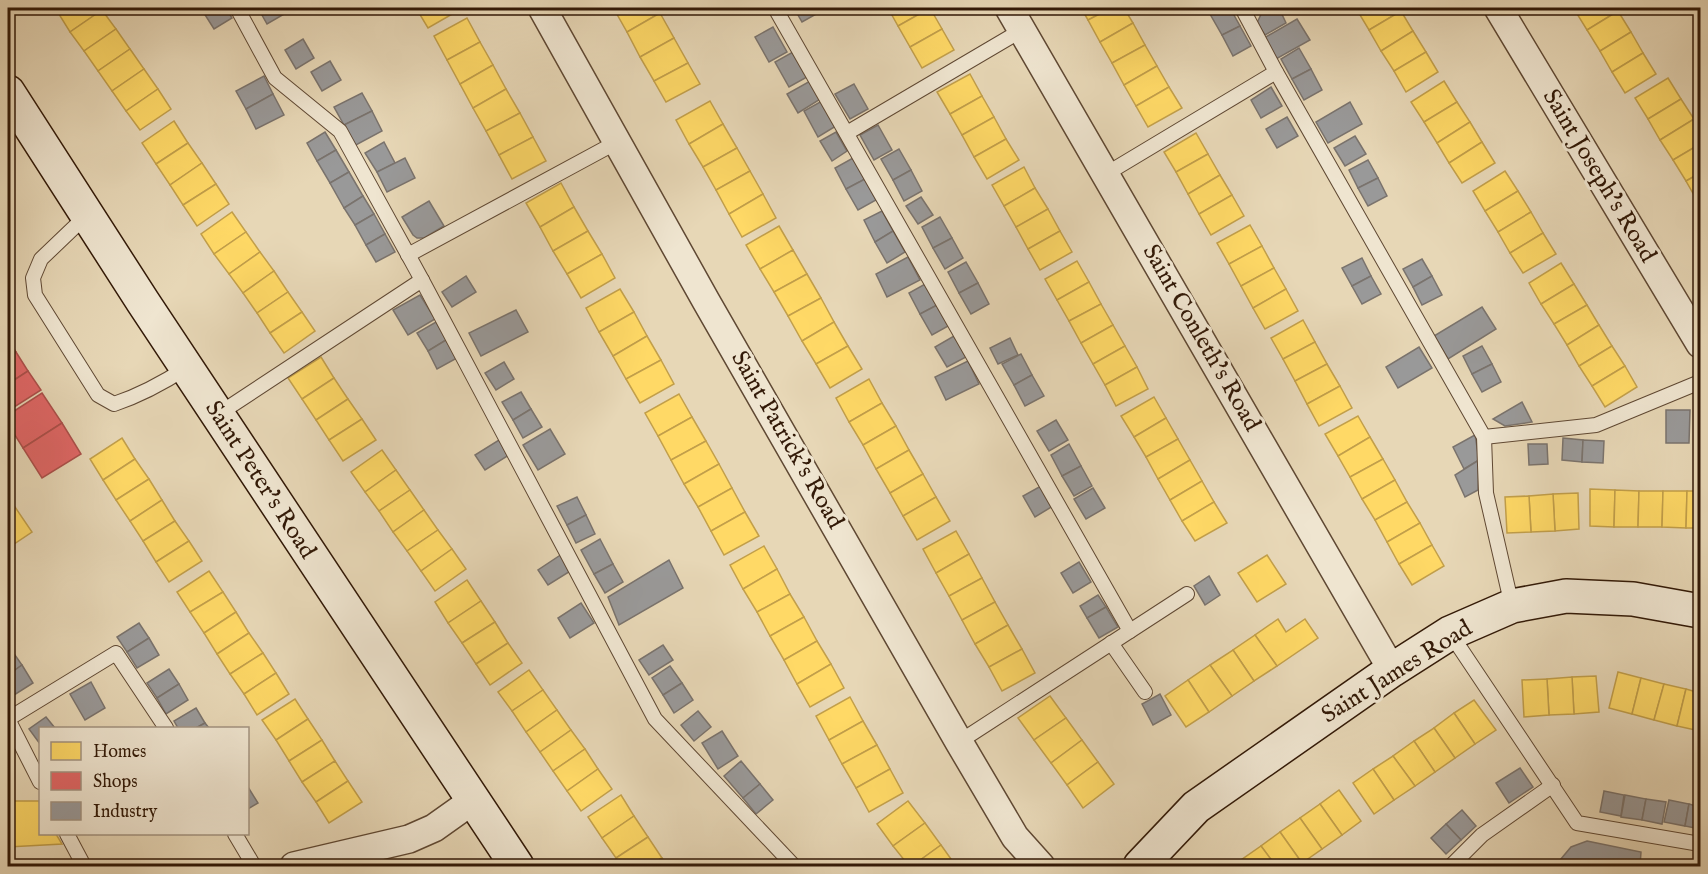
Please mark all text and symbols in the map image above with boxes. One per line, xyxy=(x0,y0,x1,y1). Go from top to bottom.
street label: Saint Joseph's Road xyxy=(1535,84,1663,269)
street label: Saint Conleth's Road xyxy=(1135,239,1267,437)
street label: Saint Patrick's Road xyxy=(724,346,851,535)
street label: Saint Peter's Road xyxy=(197,395,323,565)
street label: Saint James Road xyxy=(1316,613,1478,731)
legend xyxy=(39,727,249,835)
text: Homes xyxy=(93,741,146,764)
text: Shops xyxy=(93,771,138,794)
text: Industry xyxy=(93,801,157,824)

